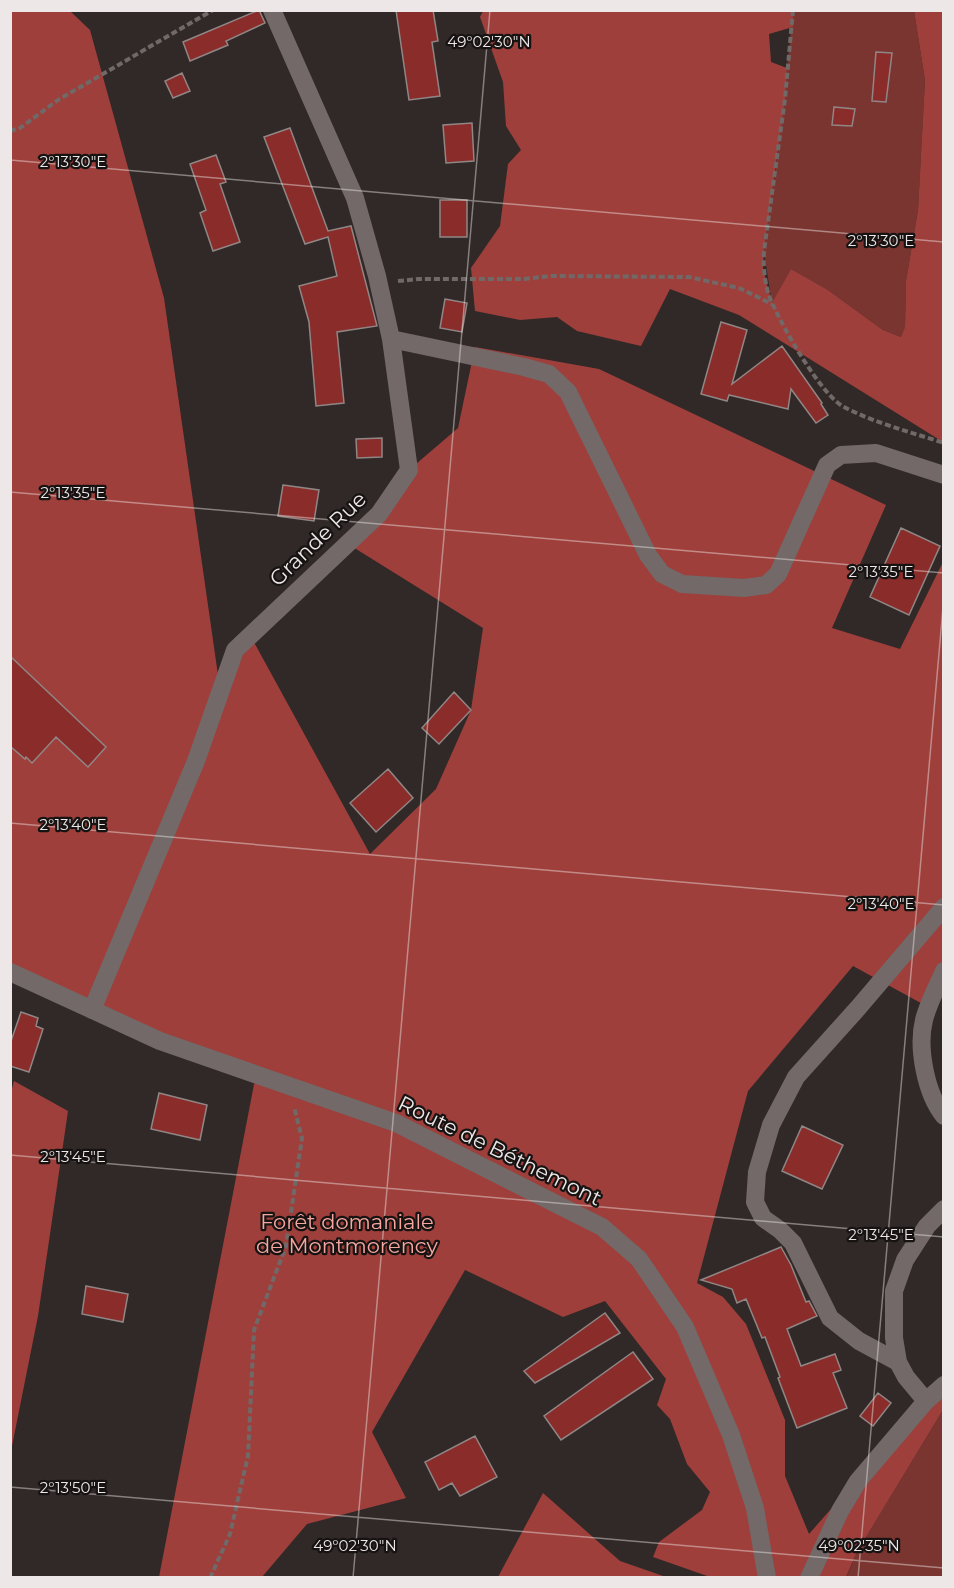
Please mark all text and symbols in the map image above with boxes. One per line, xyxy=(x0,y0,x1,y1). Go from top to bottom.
text: 49°02'30"N xyxy=(447,32,531,51)
text: 2°13'30"E xyxy=(40,152,106,171)
text: 2°13'30"E xyxy=(848,231,914,250)
text: 2°13'35"E xyxy=(41,483,105,502)
street label: Grande Rue xyxy=(264,486,371,591)
text: 2°13'35"E xyxy=(849,562,913,581)
text: 2°13'40"E xyxy=(39,815,107,834)
text: 2°13'40"E xyxy=(847,894,915,913)
street label: Route de Béthemont xyxy=(394,1090,606,1211)
text: 2°13'45"E xyxy=(40,1147,106,1166)
park label: Forêt domaniale de Montmorency xyxy=(256,1209,439,1258)
text: 2°13'45"E xyxy=(848,1225,914,1244)
text: 2°13'50"E xyxy=(40,1478,106,1497)
text: 49°02'30"N xyxy=(313,1536,397,1555)
text: 49°02'35"N xyxy=(818,1536,900,1555)

